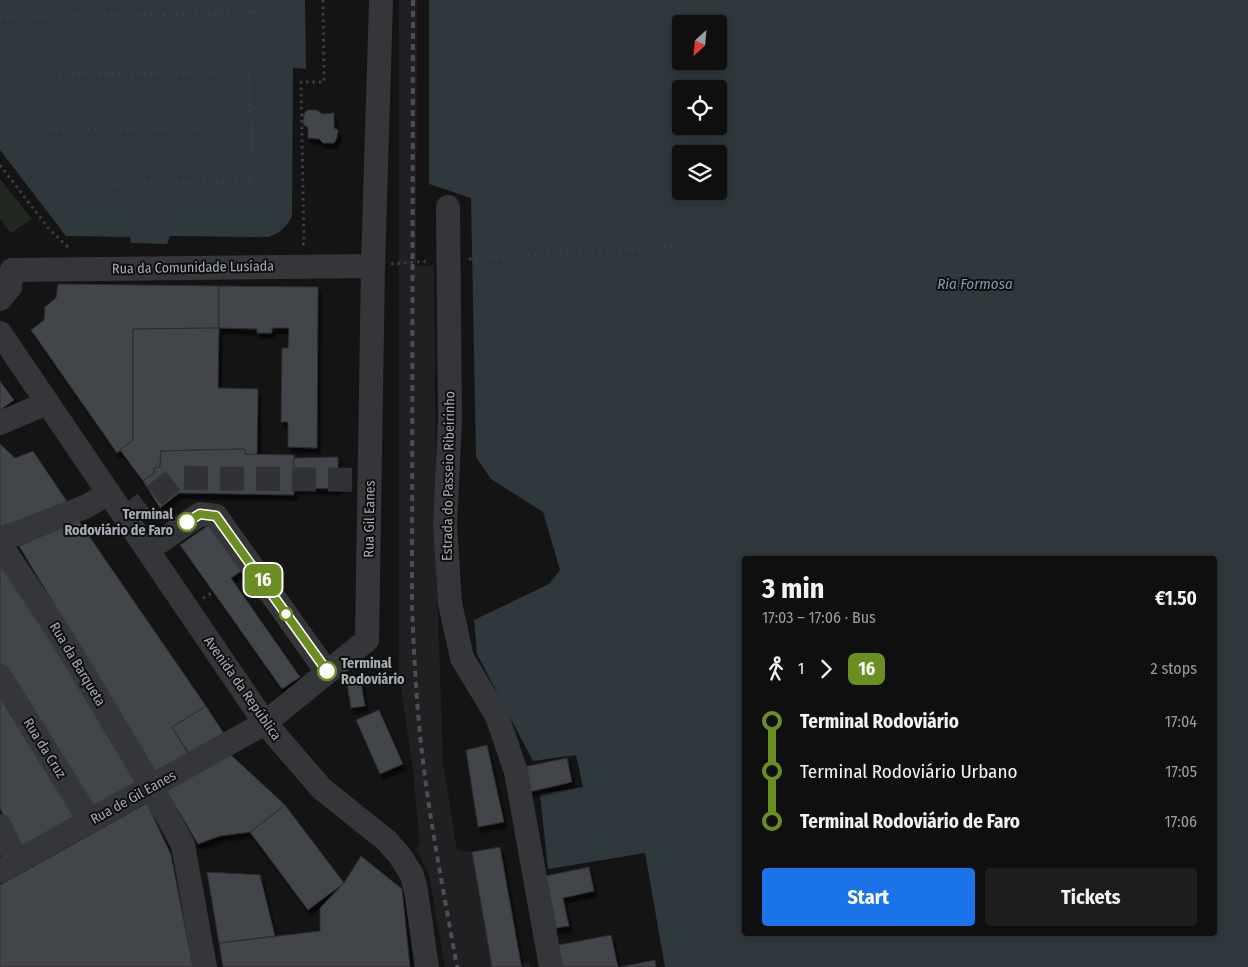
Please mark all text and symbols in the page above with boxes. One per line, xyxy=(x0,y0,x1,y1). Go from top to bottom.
north arrow xyxy=(672,15,728,70)
map controls xyxy=(672,15,727,200)
button: locate xyxy=(672,80,727,135)
button: layers xyxy=(672,145,727,200)
street label: Rua da Comunidade Lusíada xyxy=(112,258,274,277)
water label: Ria Formosa xyxy=(937,275,1013,293)
street label: Estrada do Passeio Ribeirinho xyxy=(439,391,458,561)
street label: Rua Gil Eanes xyxy=(360,480,379,558)
place label: Terminal Rodoviário de Faro xyxy=(64,506,174,539)
marker: Terminal Rodoviário de Faro xyxy=(177,512,197,532)
line badge: 16 xyxy=(240,564,286,596)
text: 16 xyxy=(254,569,272,591)
text: 3 min xyxy=(762,572,824,605)
text: €1.50 xyxy=(1155,587,1197,610)
unlabelled marker xyxy=(279,607,293,621)
text: 17:03 – 17:06 · Bus xyxy=(762,608,876,627)
street label: Rua da Barqueta xyxy=(46,619,109,709)
street label: Avenida da República xyxy=(200,633,285,744)
place label: Terminal Rodoviário xyxy=(341,655,405,688)
icon: walk xyxy=(762,655,790,683)
icon: forward xyxy=(812,655,840,683)
text: 16 xyxy=(858,658,875,680)
text: 1 xyxy=(798,659,804,678)
text: 2 stops xyxy=(1151,659,1197,678)
marker: Terminal Rodoviário xyxy=(317,661,337,681)
text: Terminal Rodoviário xyxy=(800,710,959,733)
text: 17:04 xyxy=(1165,712,1197,731)
street label: Rua da Cruz xyxy=(20,715,70,782)
text: Terminal Rodoviário Urbano xyxy=(800,760,1017,783)
text: 17:05 xyxy=(1165,762,1197,781)
street label: Rua de Gil Eanes xyxy=(88,767,179,828)
text: Terminal Rodoviário de Faro xyxy=(800,810,1020,833)
text: 17:06 xyxy=(1165,812,1197,831)
button: Start xyxy=(762,868,975,926)
button: Tickets xyxy=(985,868,1197,926)

